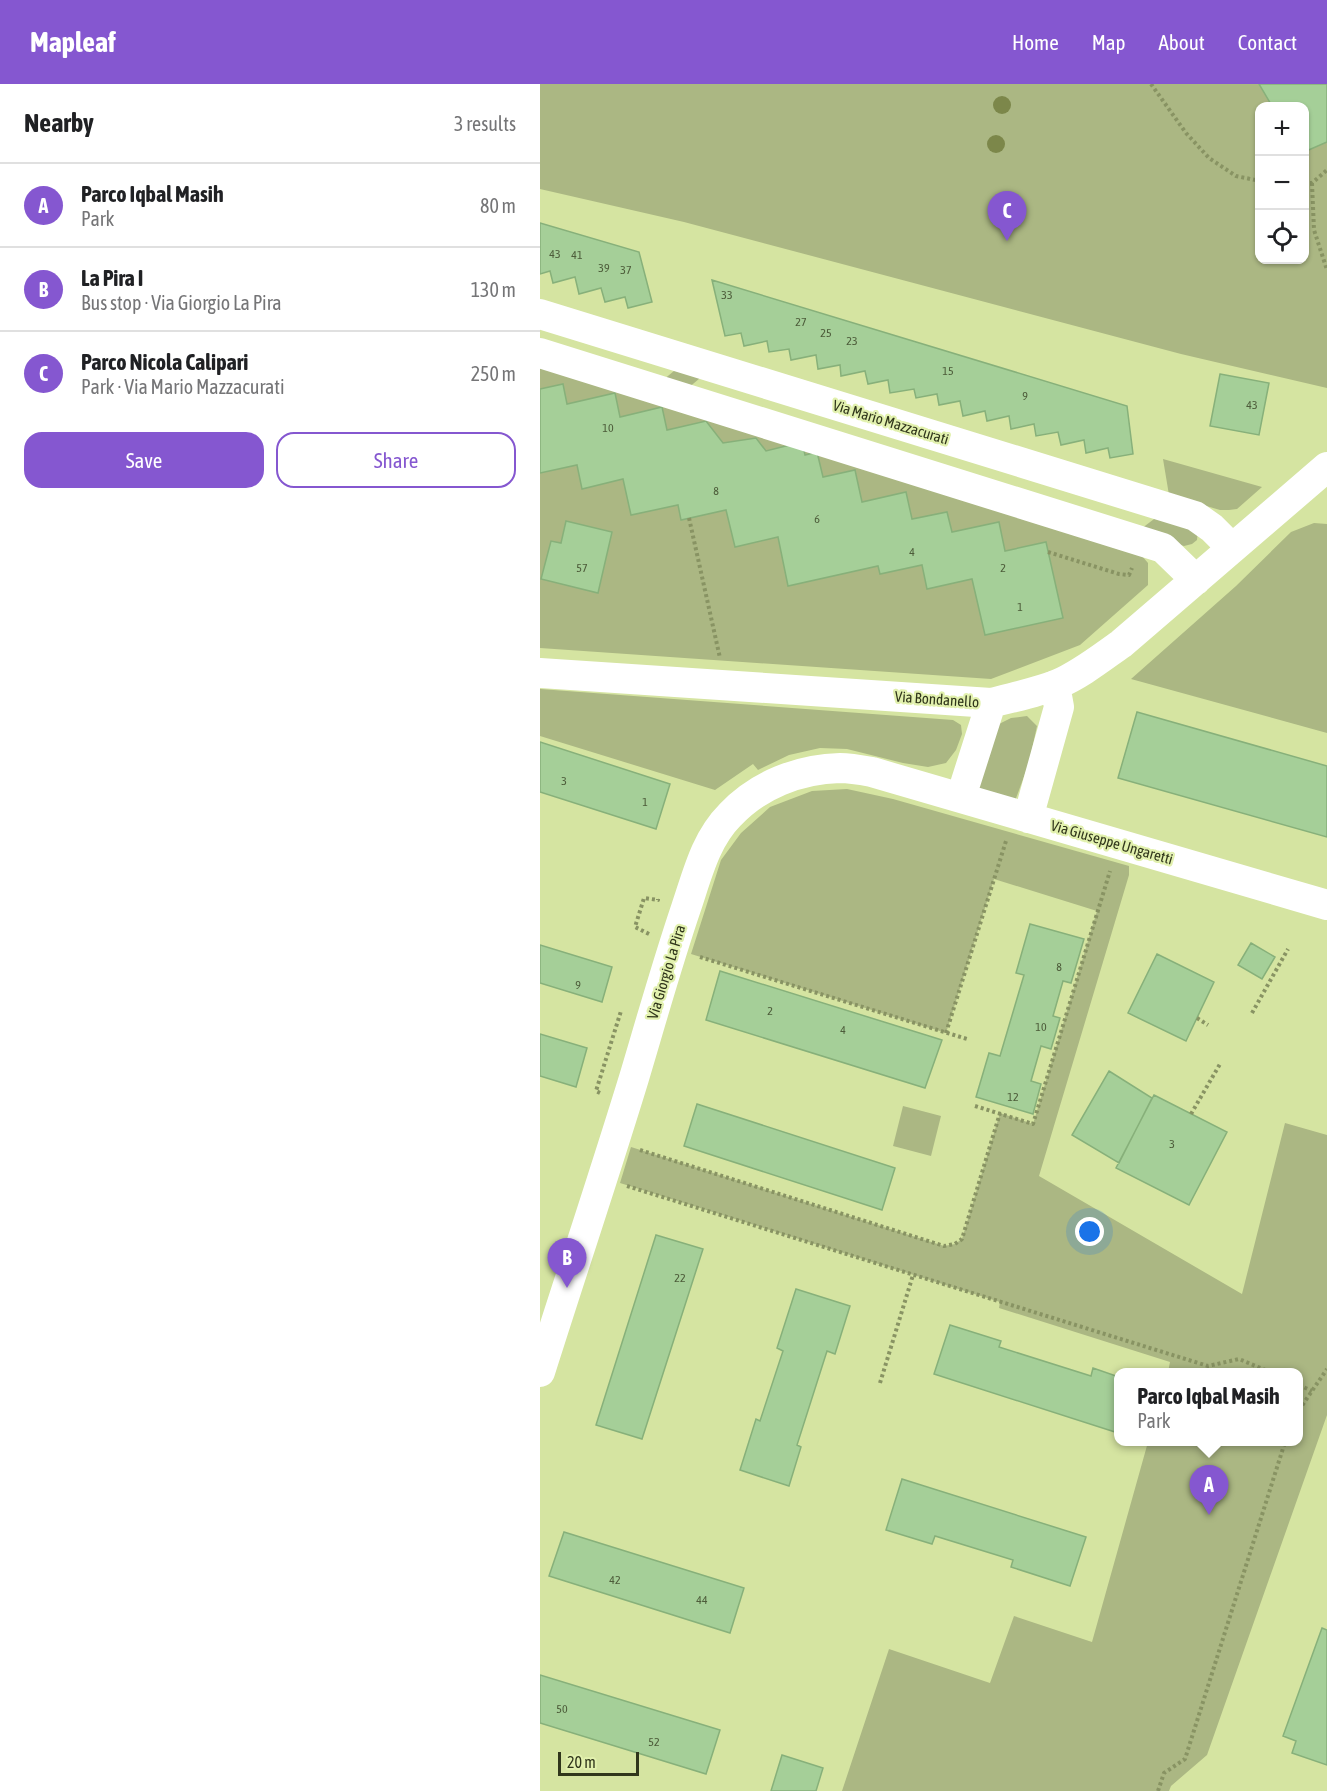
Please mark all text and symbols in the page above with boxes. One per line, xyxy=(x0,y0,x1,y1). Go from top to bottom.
text: Mapleaf xyxy=(30,26,116,58)
text: Home xyxy=(1012,30,1059,54)
text: Map xyxy=(1092,30,1126,54)
text: About xyxy=(1159,30,1205,54)
text: Contact xyxy=(1238,30,1297,54)
map controls xyxy=(1255,102,1309,264)
button: + xyxy=(1255,102,1309,156)
text: Nearby xyxy=(24,108,94,138)
text: 3 results xyxy=(454,112,516,135)
button: − xyxy=(1255,156,1309,210)
text: Parco Iqbal Masih xyxy=(81,181,224,207)
pin: C xyxy=(988,192,1026,241)
text: A xyxy=(39,194,48,217)
text: 80 m xyxy=(480,194,516,217)
text: Park xyxy=(81,207,114,230)
button: locate xyxy=(1255,210,1309,264)
house number: 43 xyxy=(549,247,561,261)
house number: 41 xyxy=(571,248,583,262)
house number: 39 xyxy=(598,261,610,275)
house number: 37 xyxy=(620,263,632,277)
text: La Pira I xyxy=(81,265,143,291)
text: B xyxy=(39,278,48,301)
text: 130 m xyxy=(471,278,516,301)
house number: 33 xyxy=(721,288,733,302)
text: Bus stop · Via Giorgio La Pira xyxy=(81,291,281,314)
house number: 27 xyxy=(795,315,807,329)
house number: 25 xyxy=(820,326,832,340)
house number: 23 xyxy=(846,334,858,348)
text: Parco Nicola Calipari xyxy=(81,349,248,375)
text: C xyxy=(39,362,48,385)
text: 250 m xyxy=(471,362,516,385)
house number: 15 xyxy=(942,364,954,378)
text: Park · Via Mario Mazzacurati xyxy=(81,375,285,398)
house number: 9 xyxy=(1022,389,1028,403)
street label: Via Mario Mazzacurati xyxy=(831,396,951,448)
house number: 43 xyxy=(1246,398,1258,412)
house number: 10 xyxy=(602,421,614,435)
button: Save xyxy=(24,432,264,488)
button: Share xyxy=(276,432,516,488)
house number: 8 xyxy=(713,484,719,498)
house number: 6 xyxy=(814,512,820,526)
house number: 4 xyxy=(909,545,915,559)
house number: 57 xyxy=(576,561,588,575)
house number: 2 xyxy=(1000,561,1006,575)
house number: 1 xyxy=(1017,600,1023,614)
street label: Via Bondanello xyxy=(894,688,980,710)
house number: 3 xyxy=(561,774,567,788)
house number: 1 xyxy=(642,795,648,809)
street label: Via Giuseppe Ungaretti xyxy=(1049,816,1175,868)
street label: Via Giorgio La Pira xyxy=(644,923,688,1021)
house number: 8 xyxy=(1056,960,1062,974)
house number: 9 xyxy=(575,978,581,992)
house number: 2 xyxy=(767,1004,773,1018)
house number: 10 xyxy=(1035,1020,1047,1034)
house number: 4 xyxy=(840,1023,846,1037)
house number: 12 xyxy=(1007,1090,1019,1104)
house number: 3 xyxy=(1169,1137,1175,1151)
your location xyxy=(1075,1217,1104,1246)
pin: B xyxy=(548,1238,586,1288)
house number: 22 xyxy=(674,1271,686,1285)
popup xyxy=(1114,1368,1303,1446)
text: Parco Iqbal Masih xyxy=(1137,1383,1280,1409)
text: Park xyxy=(1137,1409,1171,1432)
pin: A xyxy=(1190,1466,1228,1515)
house number: 42 xyxy=(609,1573,621,1587)
house number: 44 xyxy=(696,1593,708,1607)
house number: 50 xyxy=(556,1702,568,1716)
house number: 52 xyxy=(648,1735,660,1749)
scale bar xyxy=(558,1749,639,1776)
text: 20 m xyxy=(567,1753,596,1771)

